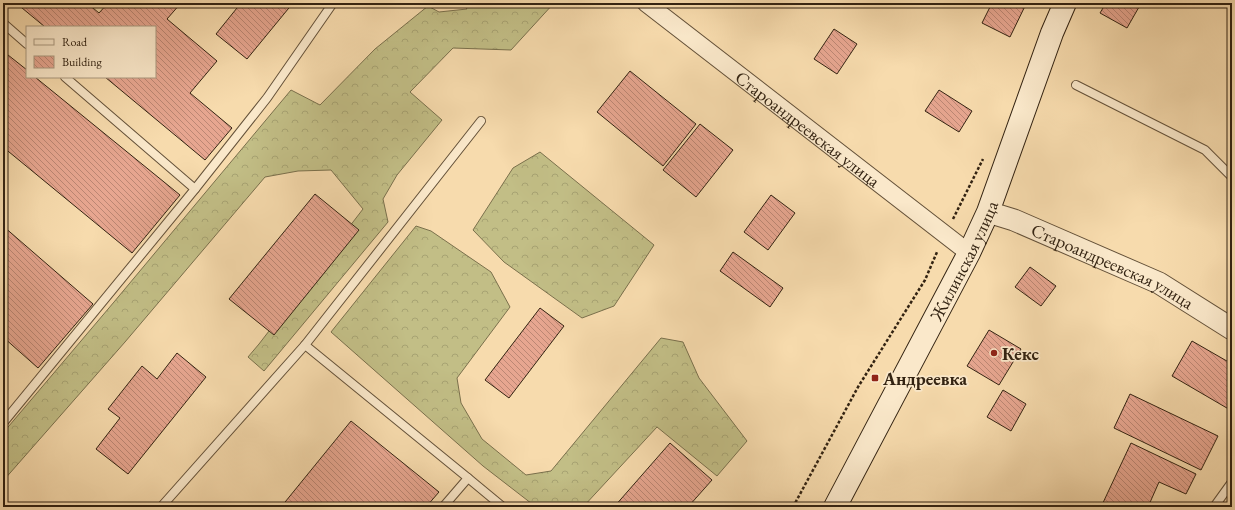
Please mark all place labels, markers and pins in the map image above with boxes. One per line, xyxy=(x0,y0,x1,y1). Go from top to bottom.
place label: Кекс xyxy=(1002,342,1039,365)
marker: Кекс xyxy=(989,348,999,358)
place label: Андреевка xyxy=(882,367,967,390)
marker: Андреевка xyxy=(870,373,880,383)

